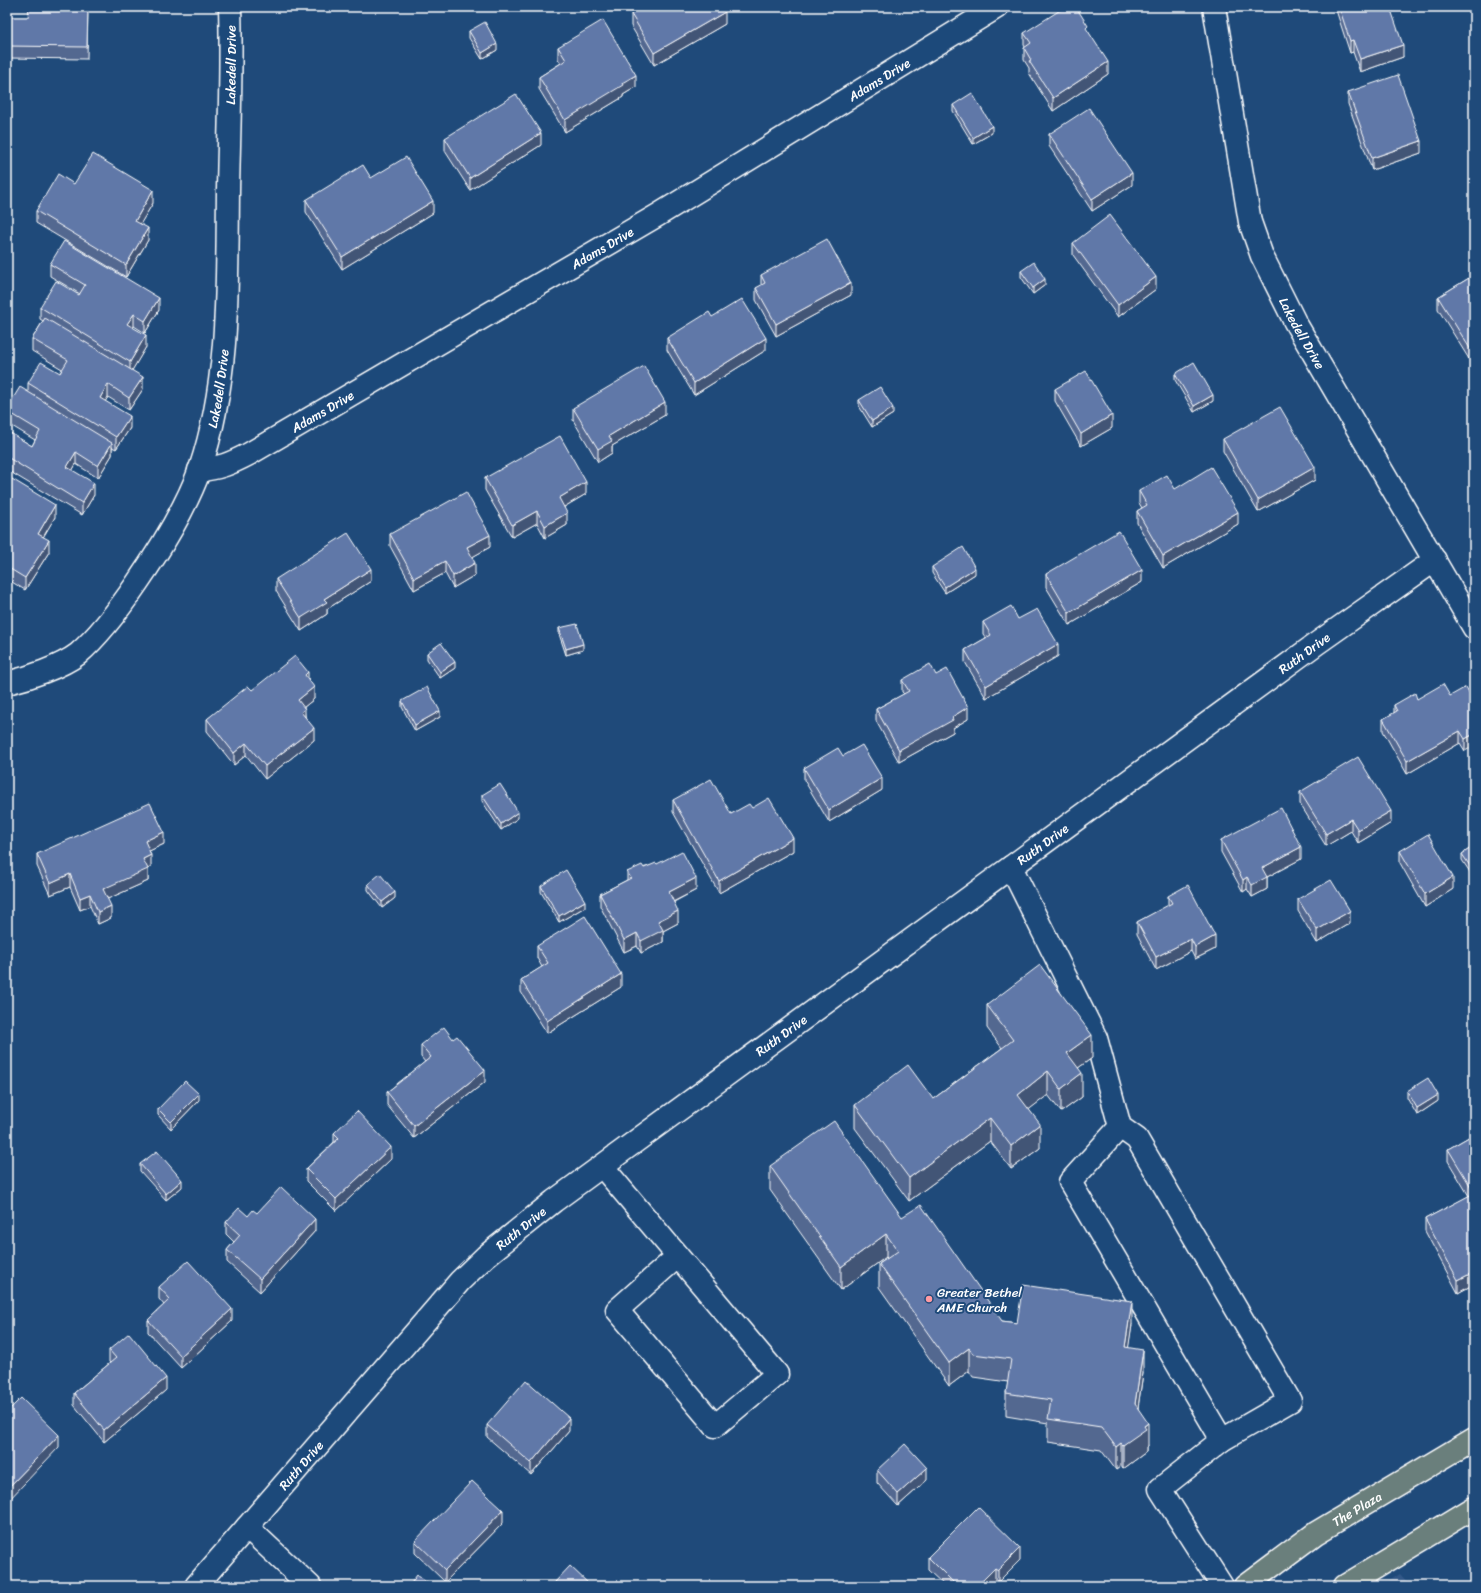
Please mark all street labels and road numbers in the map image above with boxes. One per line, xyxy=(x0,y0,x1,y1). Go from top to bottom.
street label: Lakedell Drive xyxy=(219,25,243,105)
street label: Adams Drive xyxy=(843,52,915,108)
street label: Adams Drive xyxy=(566,221,638,276)
street label: Lakedell Drive xyxy=(1272,293,1331,374)
street label: Lakedell Drive xyxy=(201,348,236,430)
street label: Adams Drive xyxy=(286,384,359,440)
street label: Ruth Drive xyxy=(1273,626,1335,680)
street label: Ruth Drive xyxy=(1012,817,1074,871)
street label: Ruth Drive xyxy=(750,1009,812,1062)
street label: Ruth Drive xyxy=(490,1201,551,1256)
street label: Ruth Drive xyxy=(273,1435,329,1495)
street label: The Plaza xyxy=(1328,1485,1387,1533)

